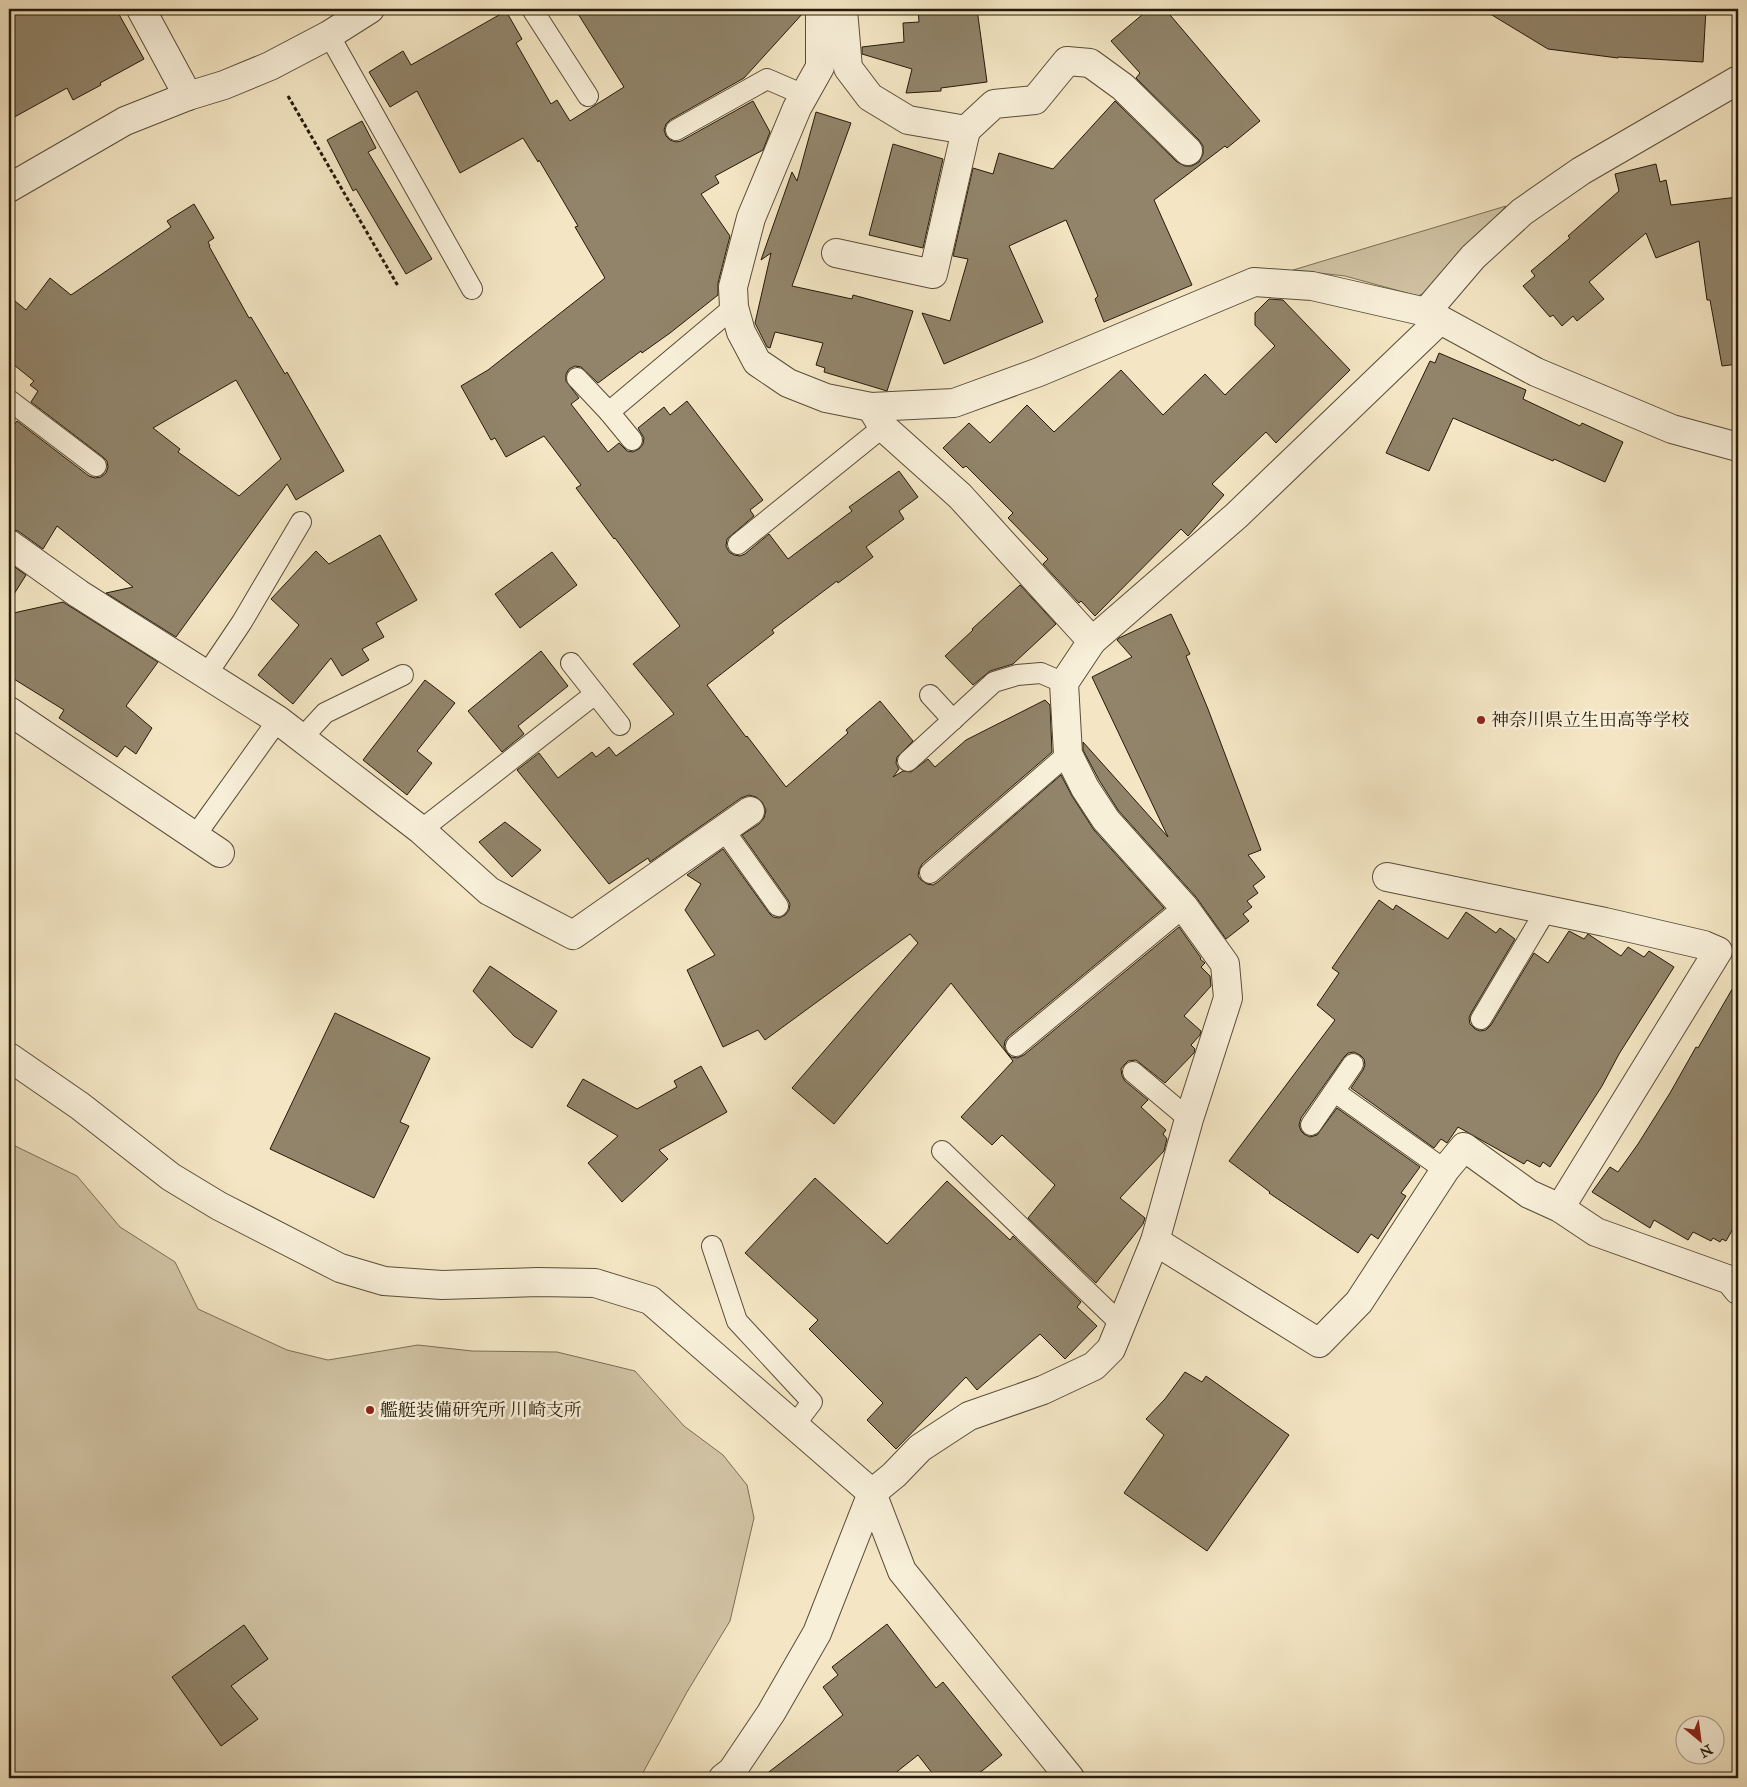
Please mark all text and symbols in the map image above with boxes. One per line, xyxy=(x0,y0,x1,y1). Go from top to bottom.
place label: 神奈川県立生田高等学校 xyxy=(1491,709,1689,731)
marker: 神奈川県立生田高等学校 xyxy=(1475,714,1487,726)
place label: 艦艇装備研究所 川崎支所 xyxy=(380,1399,582,1421)
marker: 艦艇装備研究所 川崎支所 xyxy=(364,1404,376,1416)
north arrow xyxy=(1674,1714,1724,1764)
text: N xyxy=(1697,1741,1715,1761)

